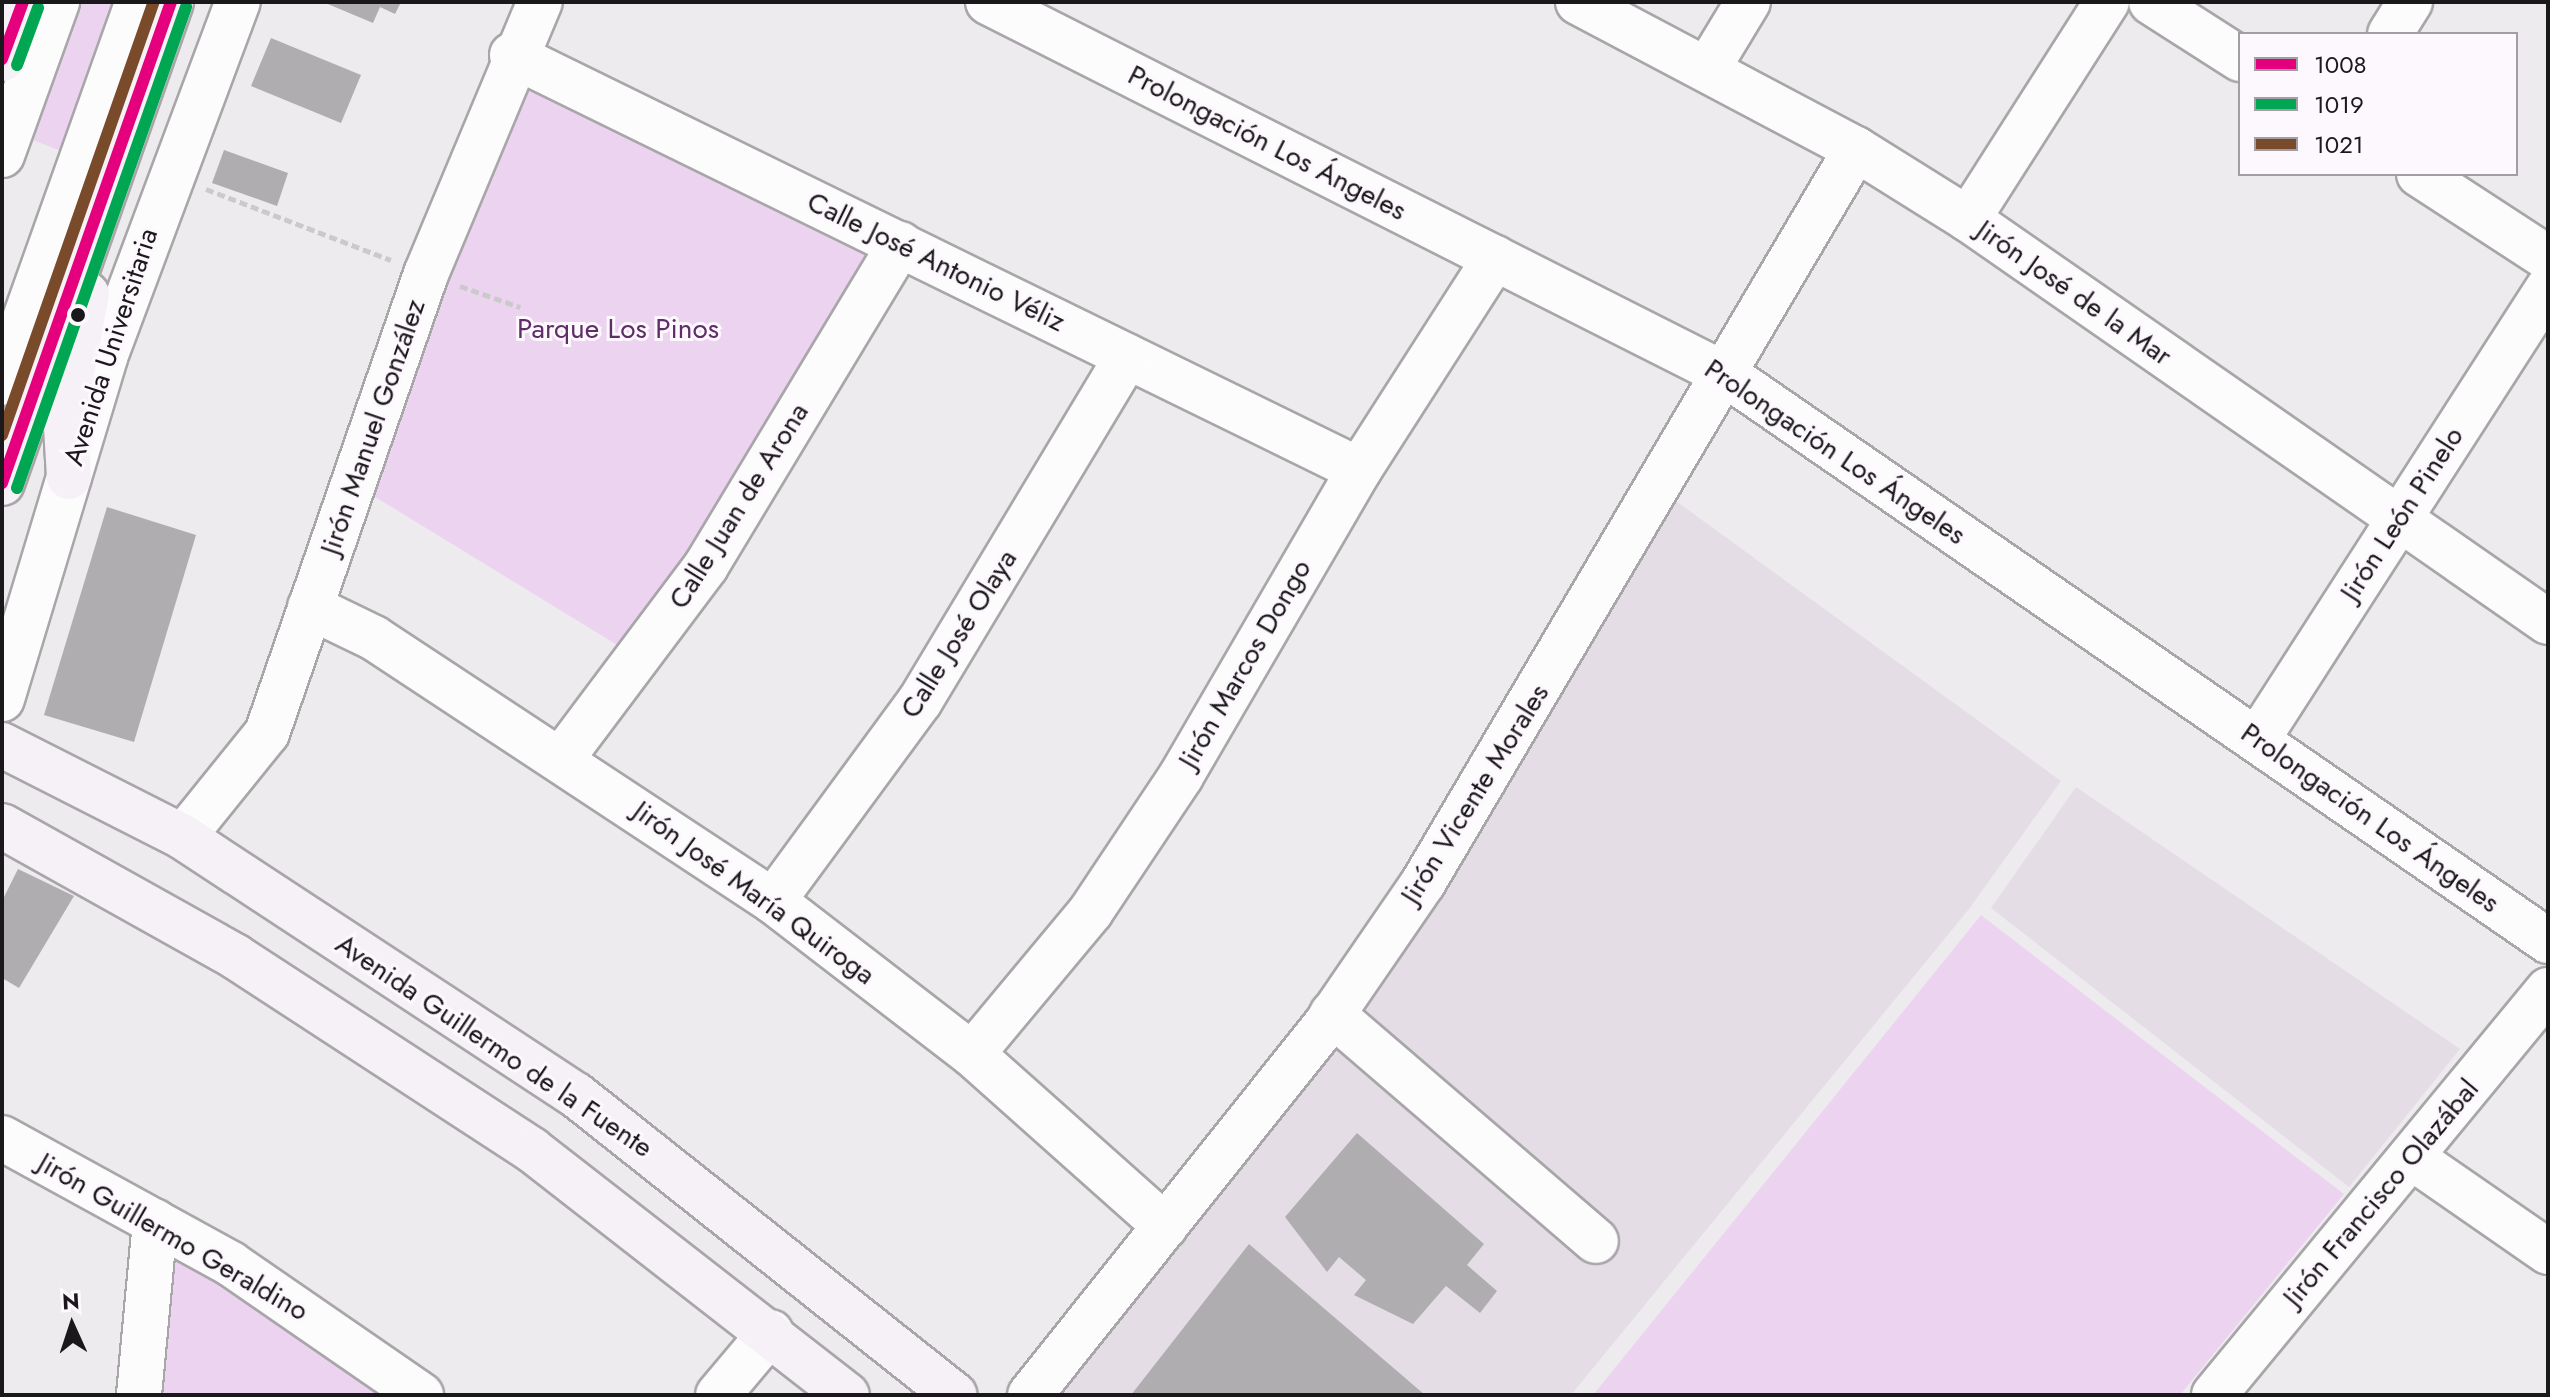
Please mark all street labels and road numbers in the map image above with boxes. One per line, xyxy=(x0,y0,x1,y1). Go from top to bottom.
street label: Prolongación Los Ángeles xyxy=(1122,58,1412,228)
street label: Calle José Antonio Véliz xyxy=(802,185,1070,339)
street label: Jirón José de la Mar xyxy=(1970,213,2178,373)
street label: Avenida Universitaria xyxy=(57,224,165,470)
street label: Jirón Manuel González xyxy=(314,295,432,559)
street label: Prolongación Los Ángeles xyxy=(1698,352,1972,552)
street label: Calle Juan de Arona xyxy=(662,397,816,615)
street label: Jirón León Pinelo xyxy=(2333,421,2471,607)
street label: Calle José Olaya xyxy=(894,544,1024,724)
street label: Jirón Marcos Dongo xyxy=(1172,554,1318,774)
street label: Jirón Vicente Morales xyxy=(1394,678,1556,910)
street label: Prolongación Los Ángeles xyxy=(2234,716,2506,920)
street label: Jirón José María Quiroga xyxy=(627,794,881,992)
street label: Avenida Guillermo de la Fuente xyxy=(329,927,659,1165)
street label: Jirón Francisco Olazábal xyxy=(2276,1073,2486,1313)
street label: Jirón Guillermo Geraldino xyxy=(32,1146,314,1328)

